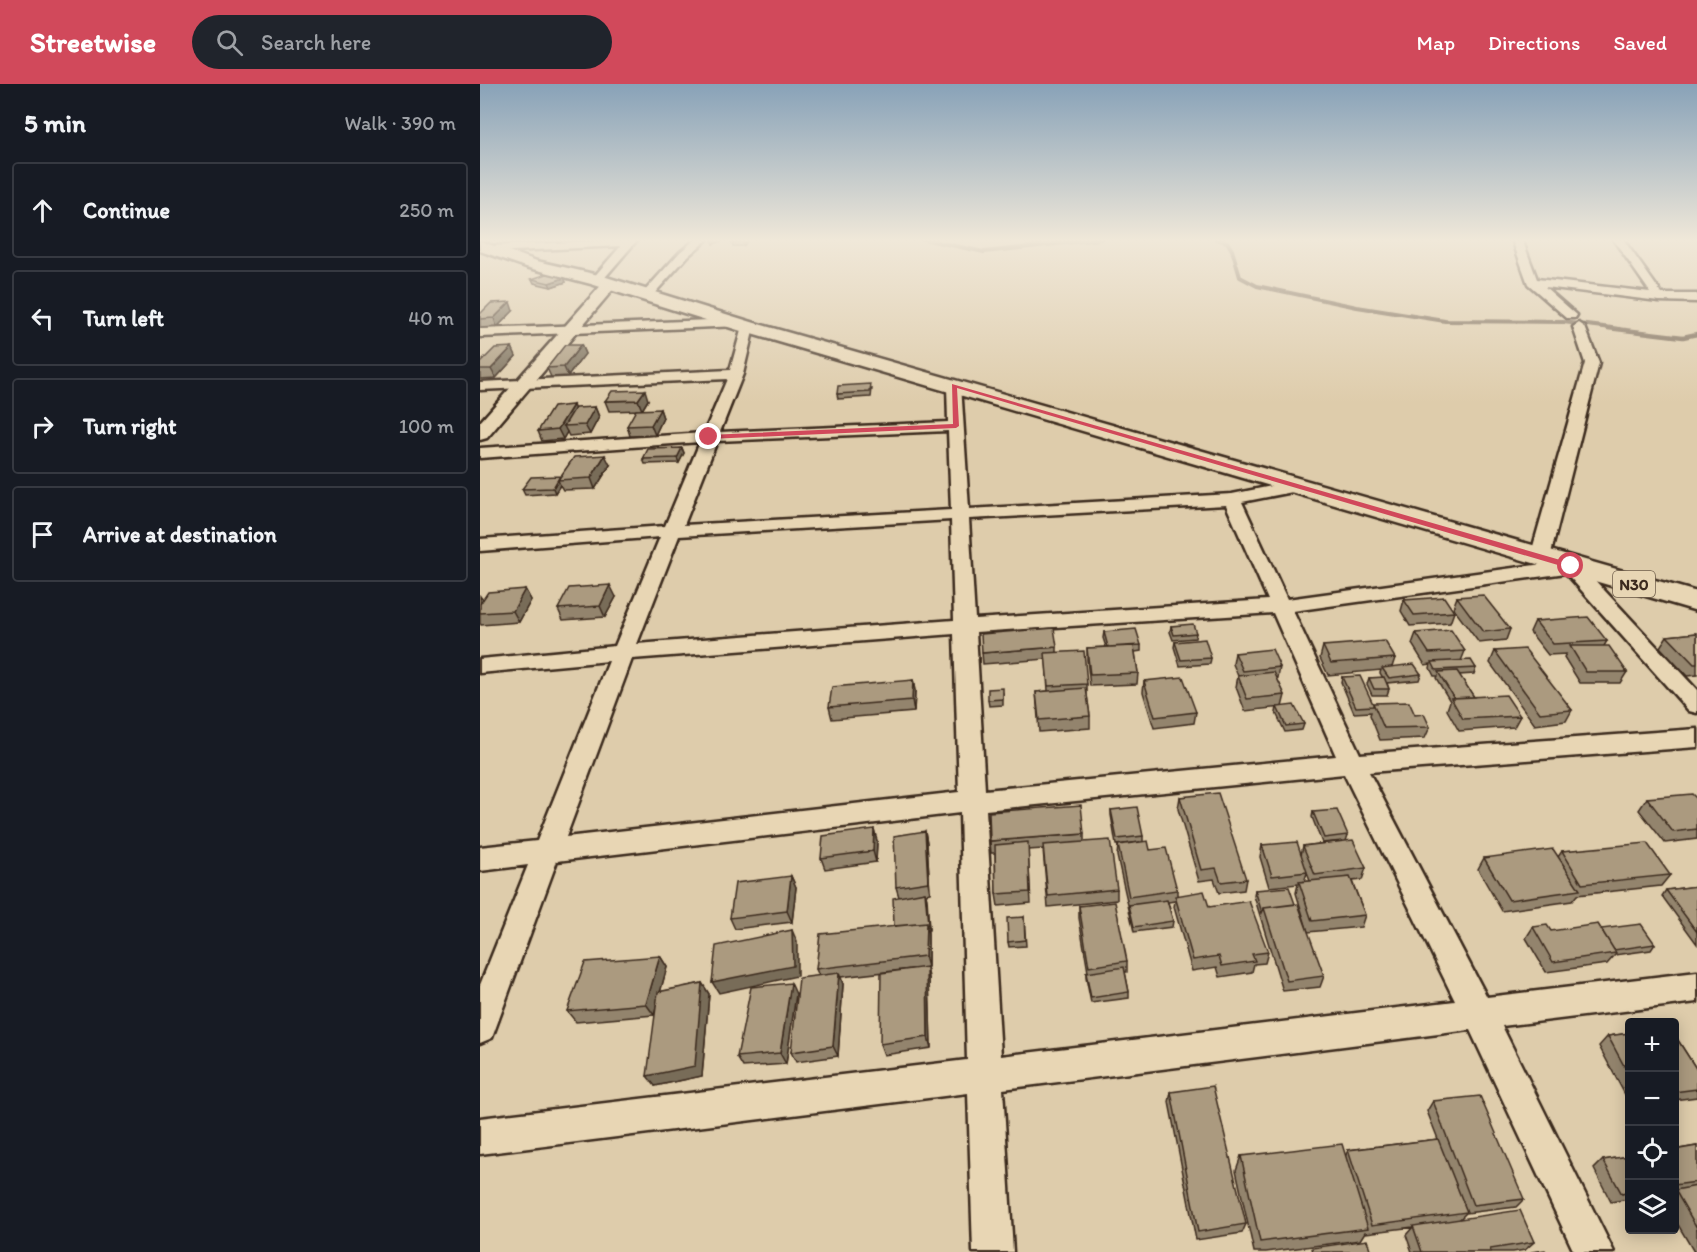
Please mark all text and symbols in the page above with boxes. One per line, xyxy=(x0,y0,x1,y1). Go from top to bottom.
search box xyxy=(192,15,612,69)
text: Streetwise xyxy=(30,25,156,59)
icon: search xyxy=(213,26,246,59)
text: Search here xyxy=(261,29,371,56)
text: Map xyxy=(1417,30,1455,55)
text: Directions xyxy=(1488,30,1580,55)
text: Saved xyxy=(1613,30,1667,55)
text: 5 min xyxy=(24,107,86,139)
text: Walk · 390 m xyxy=(345,111,456,135)
icon: ahead xyxy=(26,194,59,227)
text: Continue xyxy=(83,197,170,224)
text: 250 m xyxy=(399,198,454,222)
icon: left xyxy=(26,302,59,335)
text: Turn left xyxy=(83,305,164,332)
text: 40 m xyxy=(408,306,454,330)
icon: right xyxy=(26,410,59,443)
text: Turn right xyxy=(83,413,177,440)
text: 100 m xyxy=(399,414,454,438)
route end xyxy=(695,423,721,449)
icon: arrive xyxy=(26,518,59,551)
text: Arrive at destination xyxy=(83,521,277,548)
route start xyxy=(1557,552,1583,578)
road number: N30 xyxy=(1613,571,1655,597)
map controls xyxy=(1625,1018,1679,1234)
button: + xyxy=(1625,1018,1679,1072)
button: − xyxy=(1625,1072,1679,1126)
button: locate xyxy=(1625,1126,1679,1180)
button: layers xyxy=(1625,1180,1679,1234)

